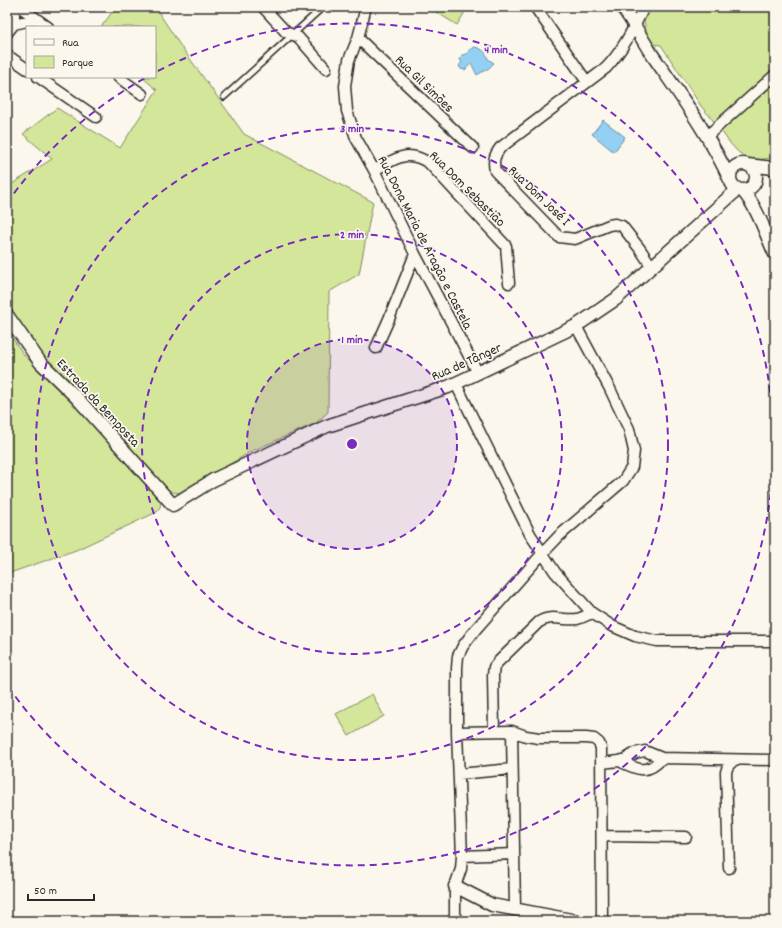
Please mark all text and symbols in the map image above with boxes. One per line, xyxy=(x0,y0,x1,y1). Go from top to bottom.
legend xyxy=(26,26,156,78)
text: Rua xyxy=(62,35,79,52)
text: 4 min xyxy=(484,42,508,59)
street label: Rua Gil Simões xyxy=(390,51,458,118)
text: Parque xyxy=(62,55,93,72)
text: 3 min xyxy=(340,121,364,138)
street label: Rua Dom Sebastião xyxy=(424,147,509,232)
street label: Rua Dona Maria de Aragão e Castela xyxy=(372,153,477,334)
street label: Rua Dom José I xyxy=(503,162,575,232)
text: 2 min xyxy=(340,227,364,244)
text: 1 min xyxy=(341,332,363,349)
street label: Rua de Tânger xyxy=(428,338,506,387)
street label: Estrada da Bemposta xyxy=(51,355,144,452)
centre of rings xyxy=(345,437,359,451)
scale bar xyxy=(28,876,94,902)
text: 50 m xyxy=(34,883,57,900)

